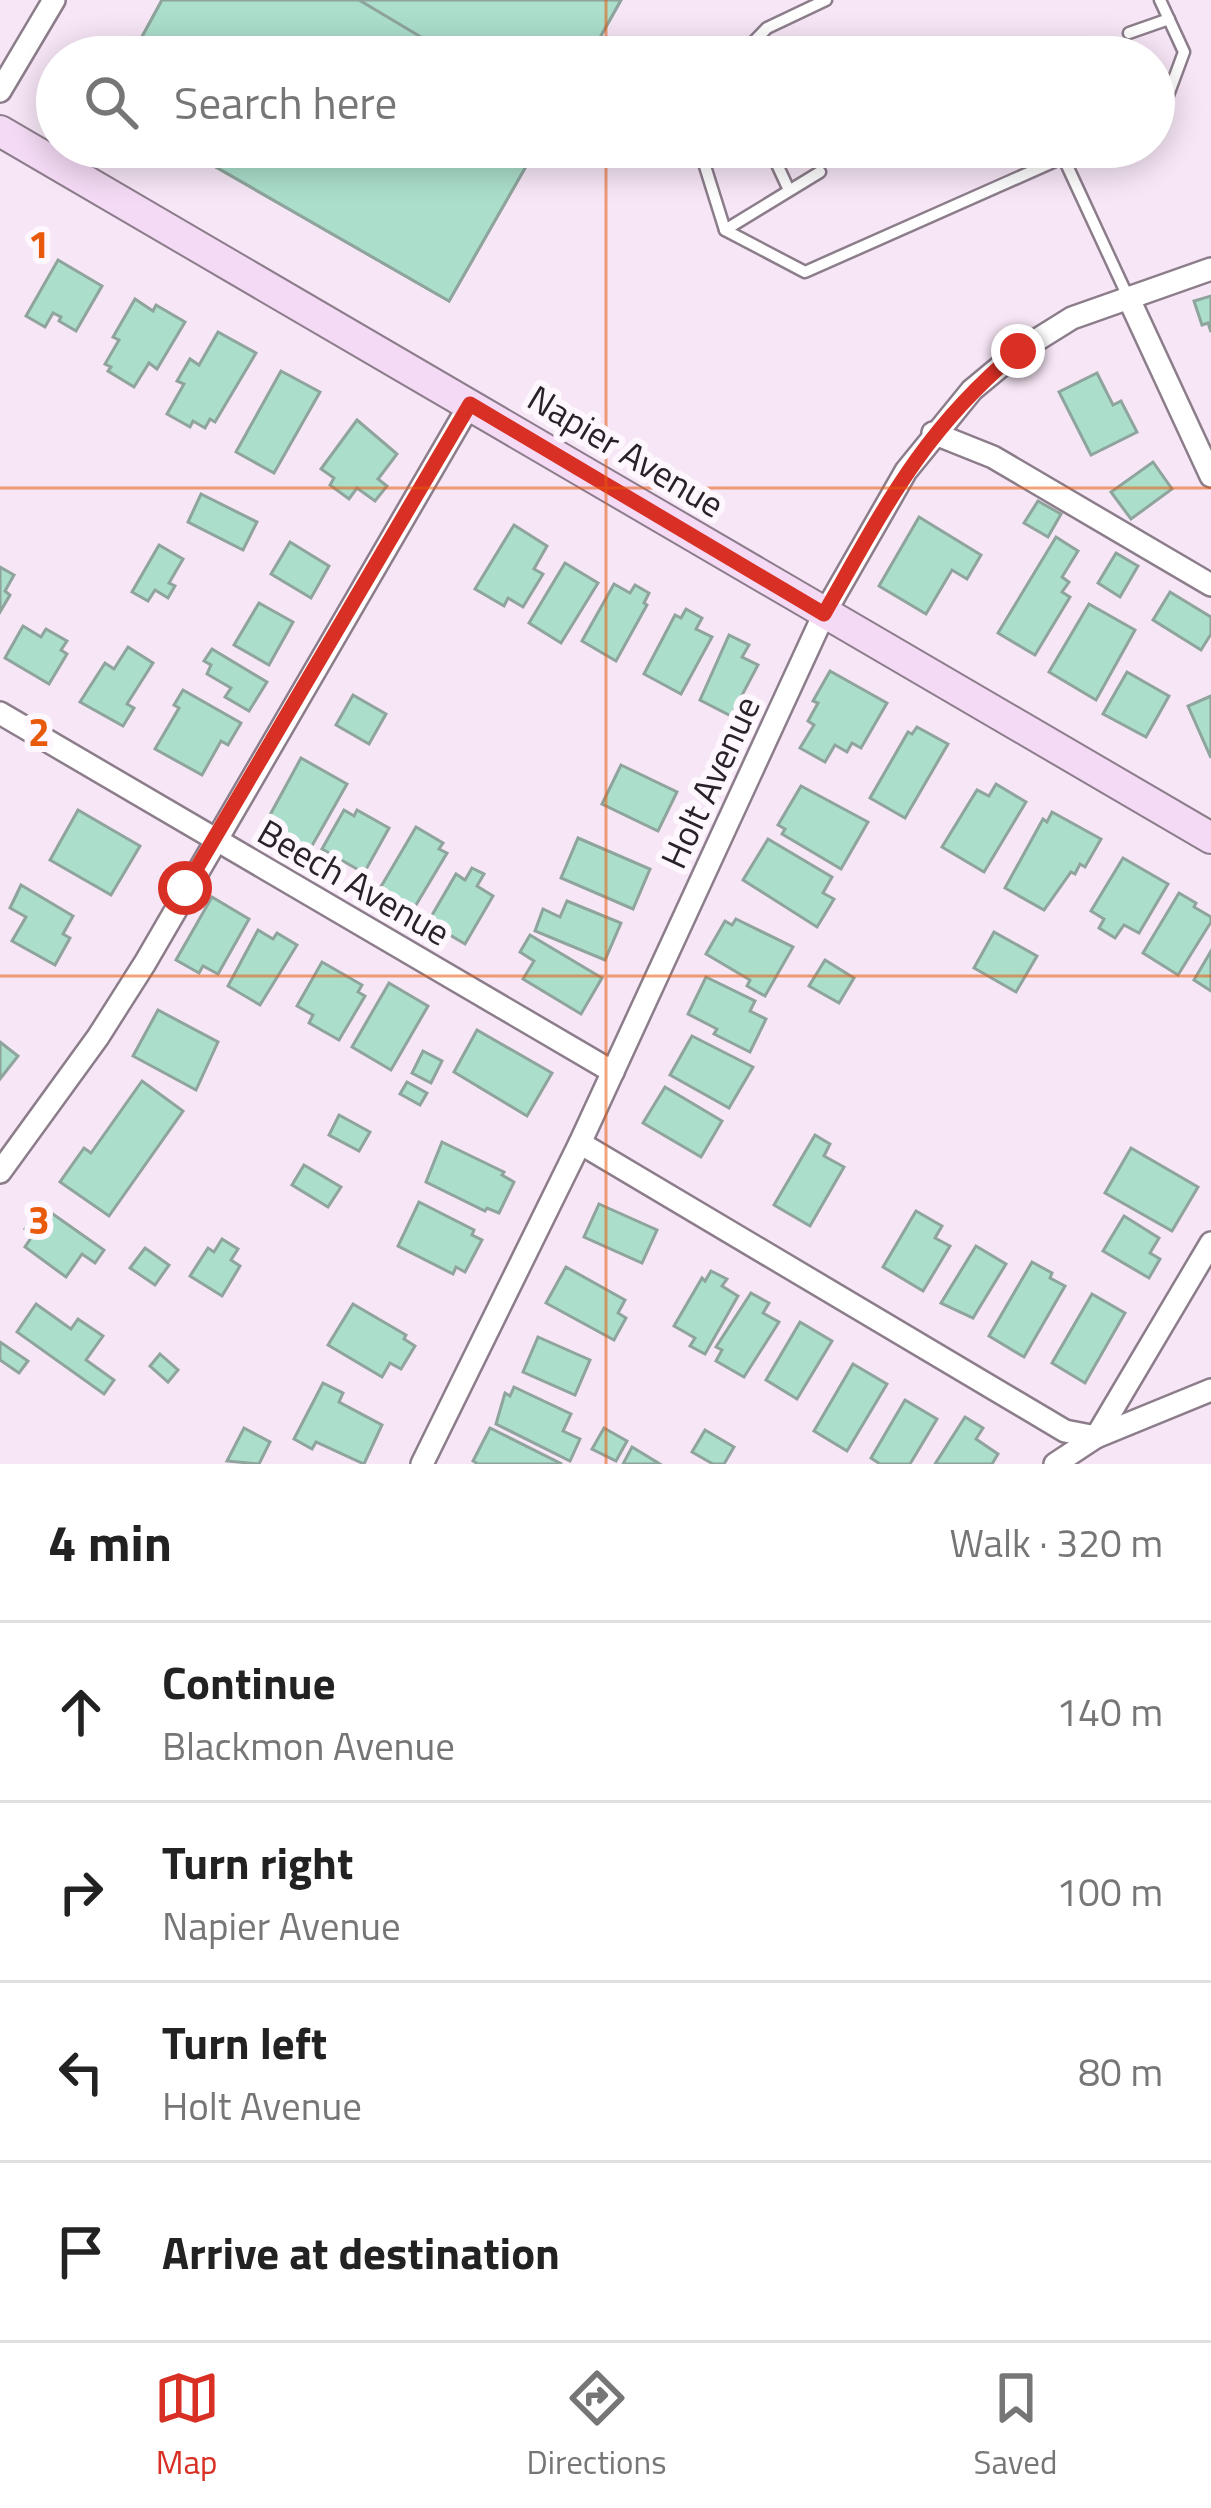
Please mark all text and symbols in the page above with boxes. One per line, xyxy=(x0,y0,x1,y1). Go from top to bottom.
search box xyxy=(36,36,1175,168)
text: Search here xyxy=(174,68,397,136)
icon: search xyxy=(78,69,144,135)
text: 1 xyxy=(28,214,50,273)
route end xyxy=(991,324,1045,378)
street label: Napier Avenue xyxy=(518,370,735,531)
street label: Holt Avenue xyxy=(646,687,773,877)
text: 2 xyxy=(28,702,50,761)
street label: Beech Avenue xyxy=(248,804,461,959)
route start xyxy=(158,861,212,915)
text: 3 xyxy=(28,1190,50,1249)
text: 4 min xyxy=(48,1503,172,1581)
text: Walk · 320 m xyxy=(949,1513,1163,1572)
text: Continue xyxy=(162,1648,336,1716)
icon: ahead xyxy=(48,1679,114,1745)
text: 140 m xyxy=(1056,1682,1163,1741)
text: Blackmon Avenue xyxy=(162,1716,455,1775)
text: Turn right xyxy=(162,1828,353,1896)
icon: right xyxy=(48,1859,114,1925)
text: 100 m xyxy=(1056,1862,1163,1921)
text: Napier Avenue xyxy=(162,1896,401,1955)
text: Turn left xyxy=(162,2008,327,2076)
icon: left xyxy=(48,2039,114,2105)
text: 80 m xyxy=(1078,2042,1163,2101)
text: Holt Avenue xyxy=(162,2076,362,2135)
text: Arrive at destination xyxy=(162,2218,560,2286)
icon: arrive xyxy=(48,2219,114,2285)
tab: Map xyxy=(154,2365,220,2487)
tab: Directions xyxy=(527,2365,667,2487)
tab: Saved xyxy=(974,2365,1057,2487)

